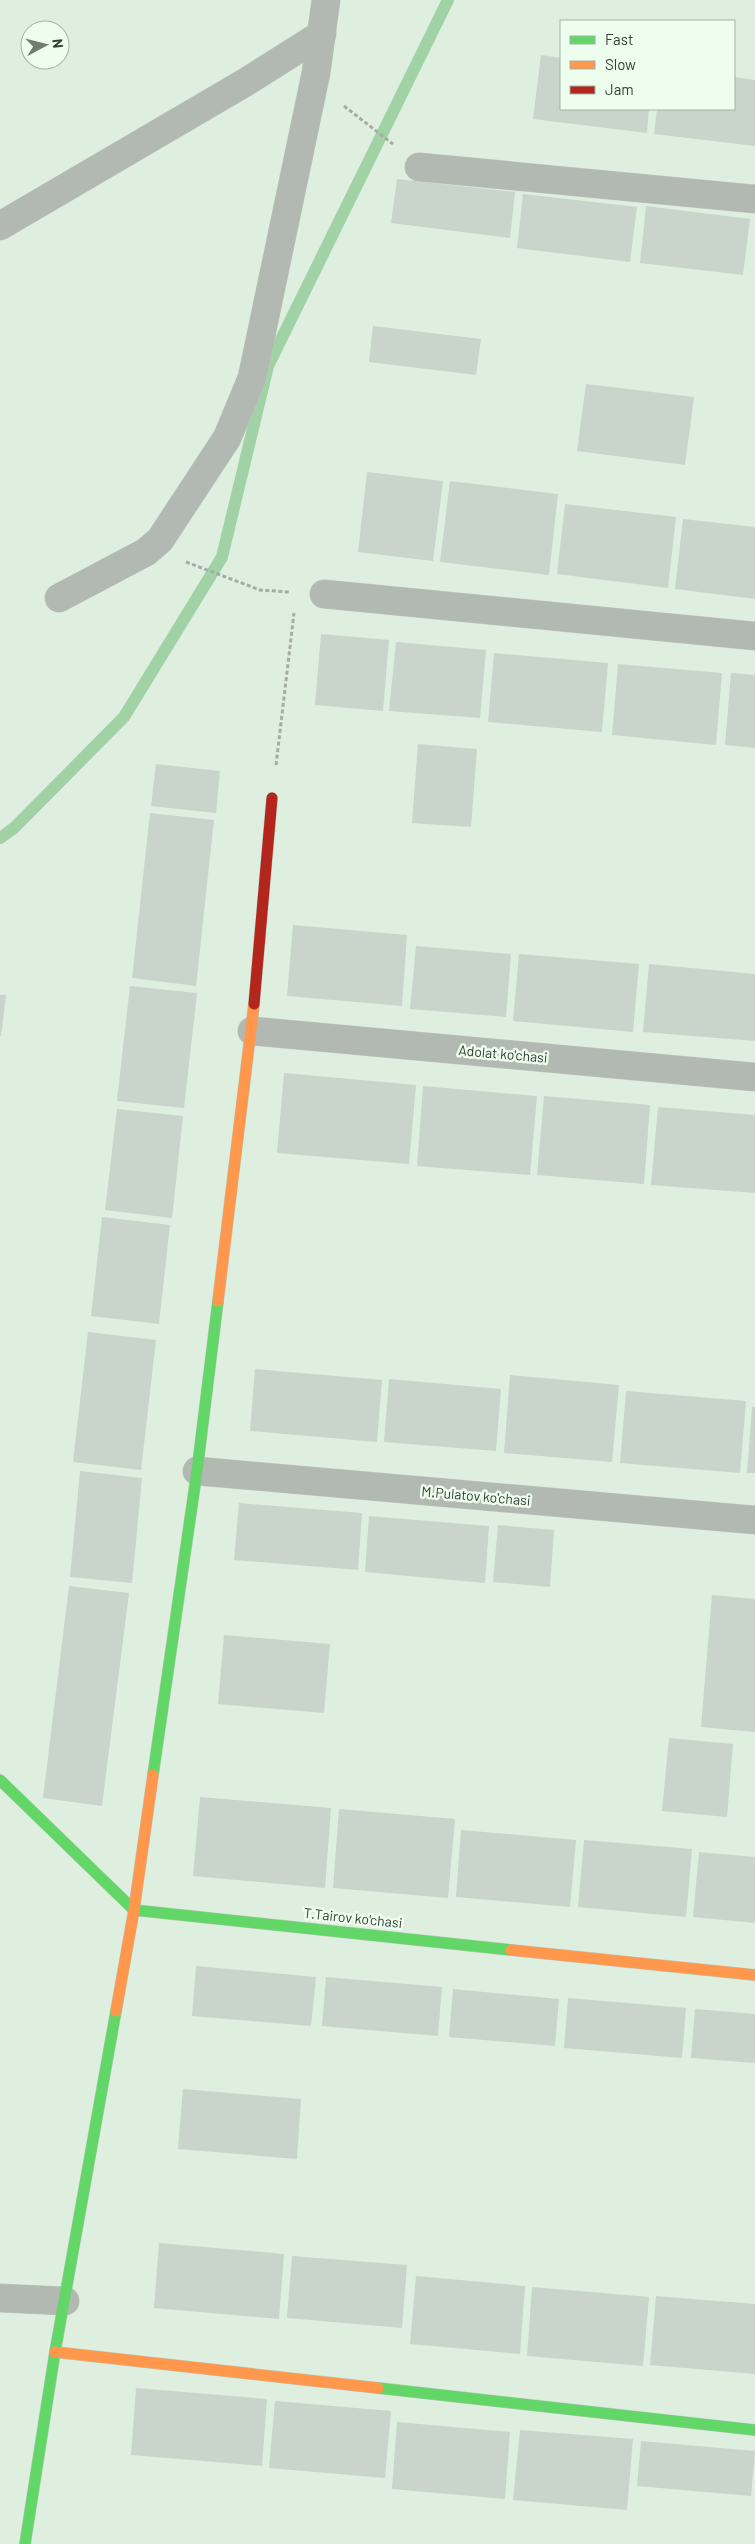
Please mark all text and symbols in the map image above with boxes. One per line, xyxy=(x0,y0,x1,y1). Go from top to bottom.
north arrow xyxy=(20,20,70,70)
legend xyxy=(560,20,735,110)
text: Fast xyxy=(605,30,633,48)
text: N xyxy=(49,38,67,49)
text: Slow xyxy=(605,55,636,73)
text: Jam xyxy=(605,80,634,98)
street label: Adolat ko'chasi xyxy=(458,1041,548,1066)
street label: M.Pulatov ko'chasi xyxy=(421,1482,531,1509)
street label: T.Tairov ko'chasi xyxy=(303,1904,403,1931)

